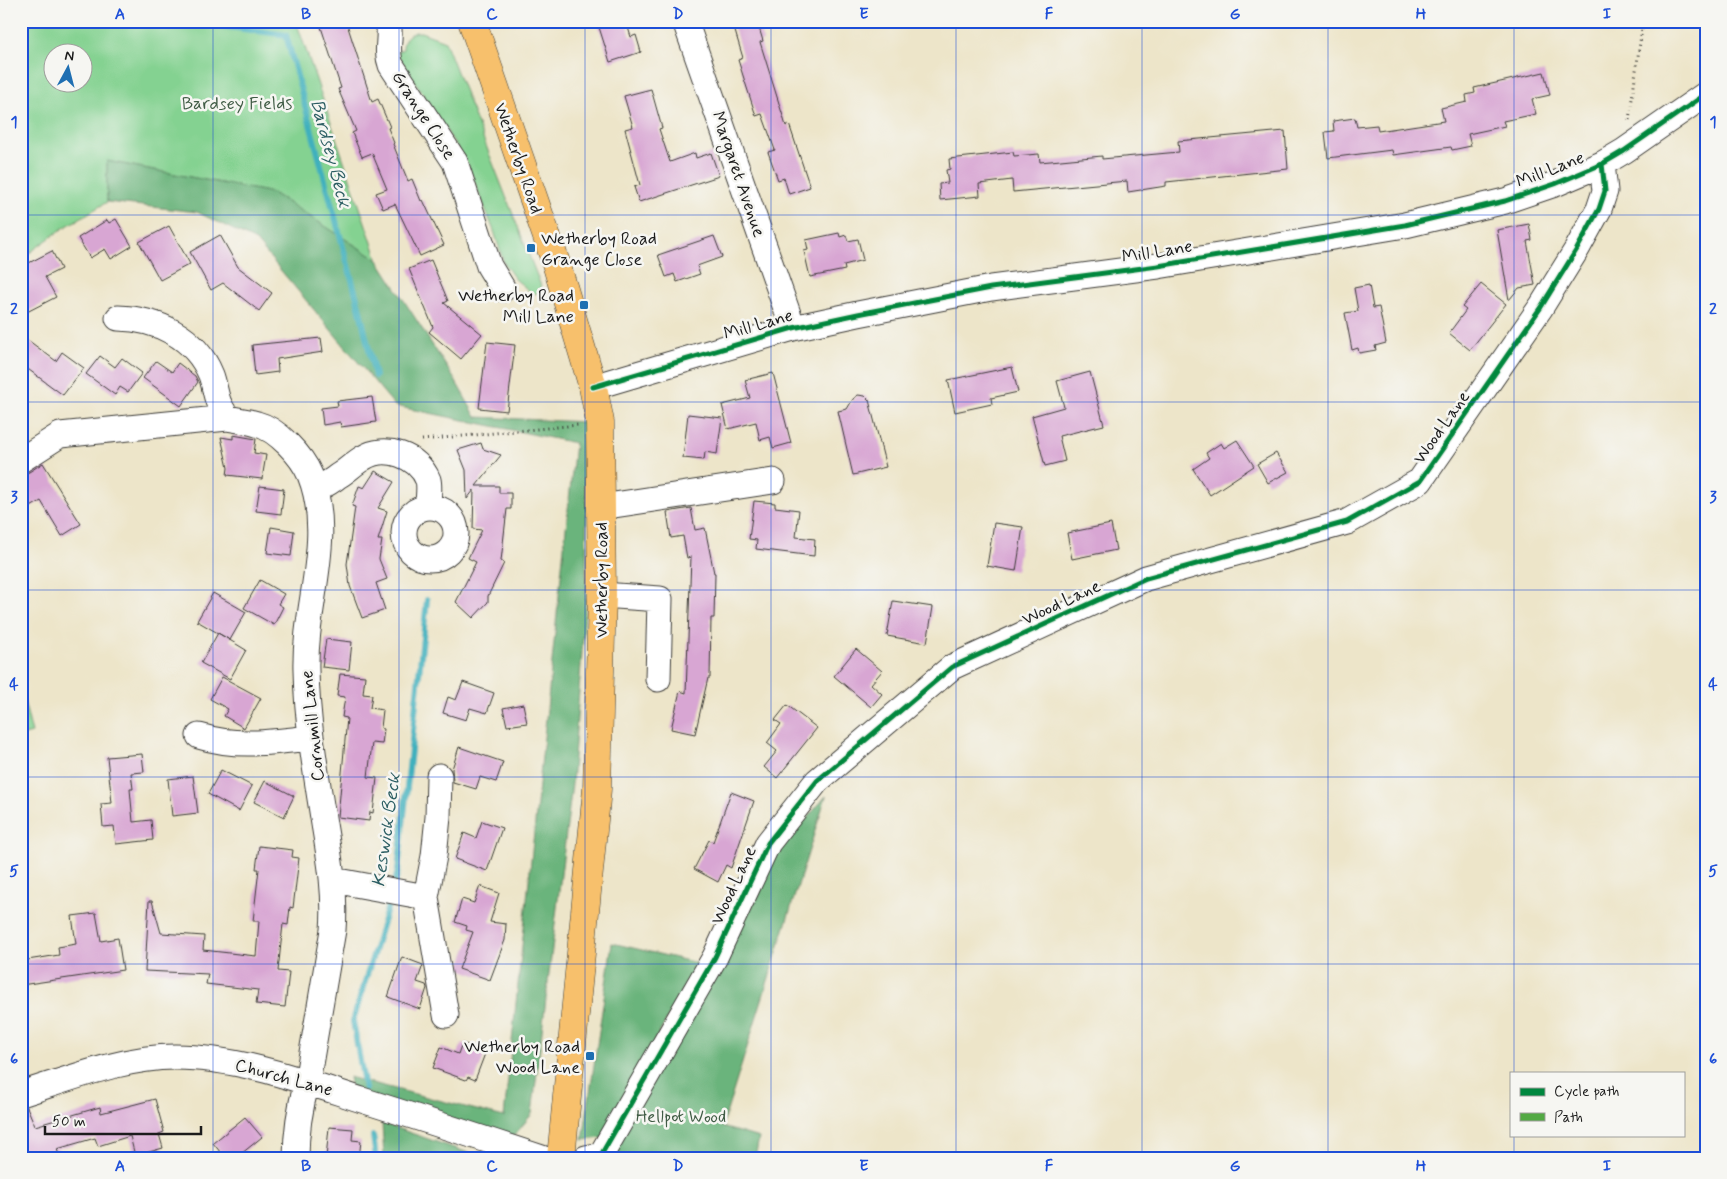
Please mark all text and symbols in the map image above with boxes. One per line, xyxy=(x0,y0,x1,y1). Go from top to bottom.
text: A xyxy=(115,4,125,25)
text: B xyxy=(301,4,311,25)
text: C xyxy=(486,4,498,25)
text: D xyxy=(672,4,684,25)
text: E xyxy=(859,4,869,25)
text: F xyxy=(1045,4,1054,25)
text: G xyxy=(1230,4,1241,25)
text: H xyxy=(1416,4,1427,25)
text: I xyxy=(1603,4,1612,25)
north arrow xyxy=(42,42,92,92)
text: N xyxy=(64,47,75,66)
street label: Grange Close xyxy=(386,67,461,165)
park label: Bardsey Fields xyxy=(182,92,292,116)
water label: Bardsey Beck xyxy=(304,97,357,211)
street label: Wetherby Road xyxy=(488,100,548,217)
street label: Margaret Avenue xyxy=(704,108,771,241)
text: 1 xyxy=(10,112,18,133)
text: 1 xyxy=(1709,112,1717,133)
street label: Mill Lane xyxy=(1513,146,1588,194)
place label: Wetherby Road Grange Close xyxy=(541,227,657,272)
street label: Mill Lane xyxy=(1120,235,1194,269)
marker: Wetherby Road Grange Close xyxy=(525,242,537,254)
place label: Wetherby Road Mill Lane xyxy=(458,284,574,329)
text: 2 xyxy=(10,299,18,320)
marker: Wetherby Road Mill Lane xyxy=(578,299,590,311)
text: 2 xyxy=(1709,299,1717,320)
street label: Mill Lane xyxy=(721,304,796,346)
street label: Wood Lane xyxy=(1408,386,1476,469)
text: 3 xyxy=(10,487,18,508)
text: 3 xyxy=(1709,487,1717,508)
street label: Wetherby Road xyxy=(590,522,614,638)
street label: Wood Lane xyxy=(1018,574,1105,632)
street label: Cornmill Lane xyxy=(295,669,331,783)
text: 4 xyxy=(9,674,19,695)
text: 4 xyxy=(1708,674,1718,695)
water label: Keswick Beck xyxy=(366,770,407,889)
street label: Wood Lane xyxy=(705,842,763,929)
text: 5 xyxy=(9,861,19,882)
text: 5 xyxy=(1708,861,1718,882)
place label: Wetherby Road Wood Lane xyxy=(464,1035,580,1080)
text: 6 xyxy=(10,1049,18,1070)
text: 6 xyxy=(1709,1049,1717,1070)
marker: Wetherby Road Wood Lane xyxy=(584,1050,596,1062)
street label: Church Lane xyxy=(232,1053,335,1103)
legend xyxy=(1510,1072,1684,1136)
text: Cycle path xyxy=(1554,1082,1619,1102)
scale bar xyxy=(45,1104,201,1136)
park label: Hellpot Wood xyxy=(636,1105,726,1129)
text: Path xyxy=(1554,1108,1583,1128)
text: 50 m xyxy=(52,1112,86,1132)
text: A xyxy=(115,1156,125,1177)
text: B xyxy=(301,1156,311,1177)
text: C xyxy=(486,1156,498,1177)
text: D xyxy=(672,1156,684,1177)
text: E xyxy=(859,1156,869,1177)
text: F xyxy=(1045,1156,1054,1177)
text: G xyxy=(1230,1156,1241,1177)
text: H xyxy=(1416,1156,1427,1177)
text: I xyxy=(1603,1156,1612,1177)

